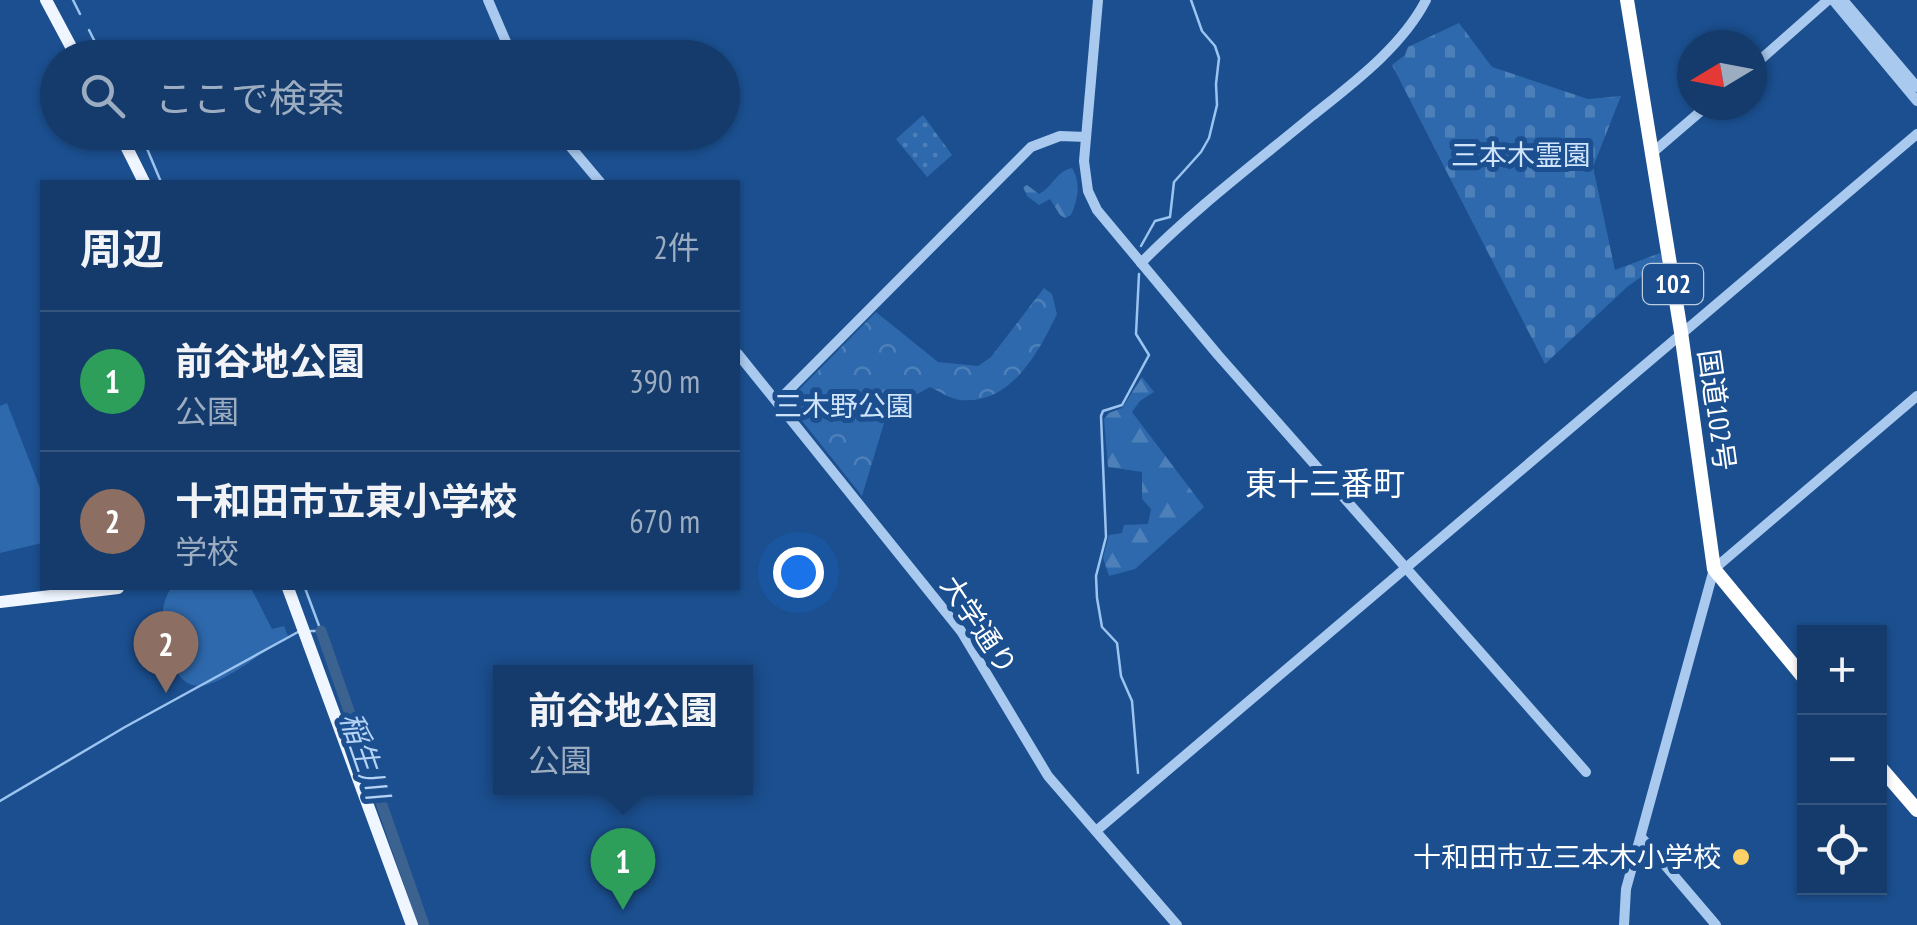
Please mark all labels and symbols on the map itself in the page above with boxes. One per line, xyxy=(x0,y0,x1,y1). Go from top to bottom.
north arrow xyxy=(1677,30,1767,120)
park label: 三本木霊園 xyxy=(1451,136,1591,173)
road number: 102 xyxy=(1643,264,1703,304)
street label: 国道102号 xyxy=(1691,347,1744,473)
park label: 三木野公園 xyxy=(774,387,914,424)
district label: 東十三番町 xyxy=(1245,462,1405,504)
your location xyxy=(773,547,824,598)
street label: 大学通り xyxy=(933,568,1026,681)
pin: 2 xyxy=(134,610,198,693)
water label: 稲生川 xyxy=(332,707,399,807)
pin: 1 xyxy=(590,828,656,910)
place label: 十和田市立三本木小学校 xyxy=(1413,838,1721,875)
marker: 十和田市立三本木小学校 xyxy=(1730,846,1752,868)

